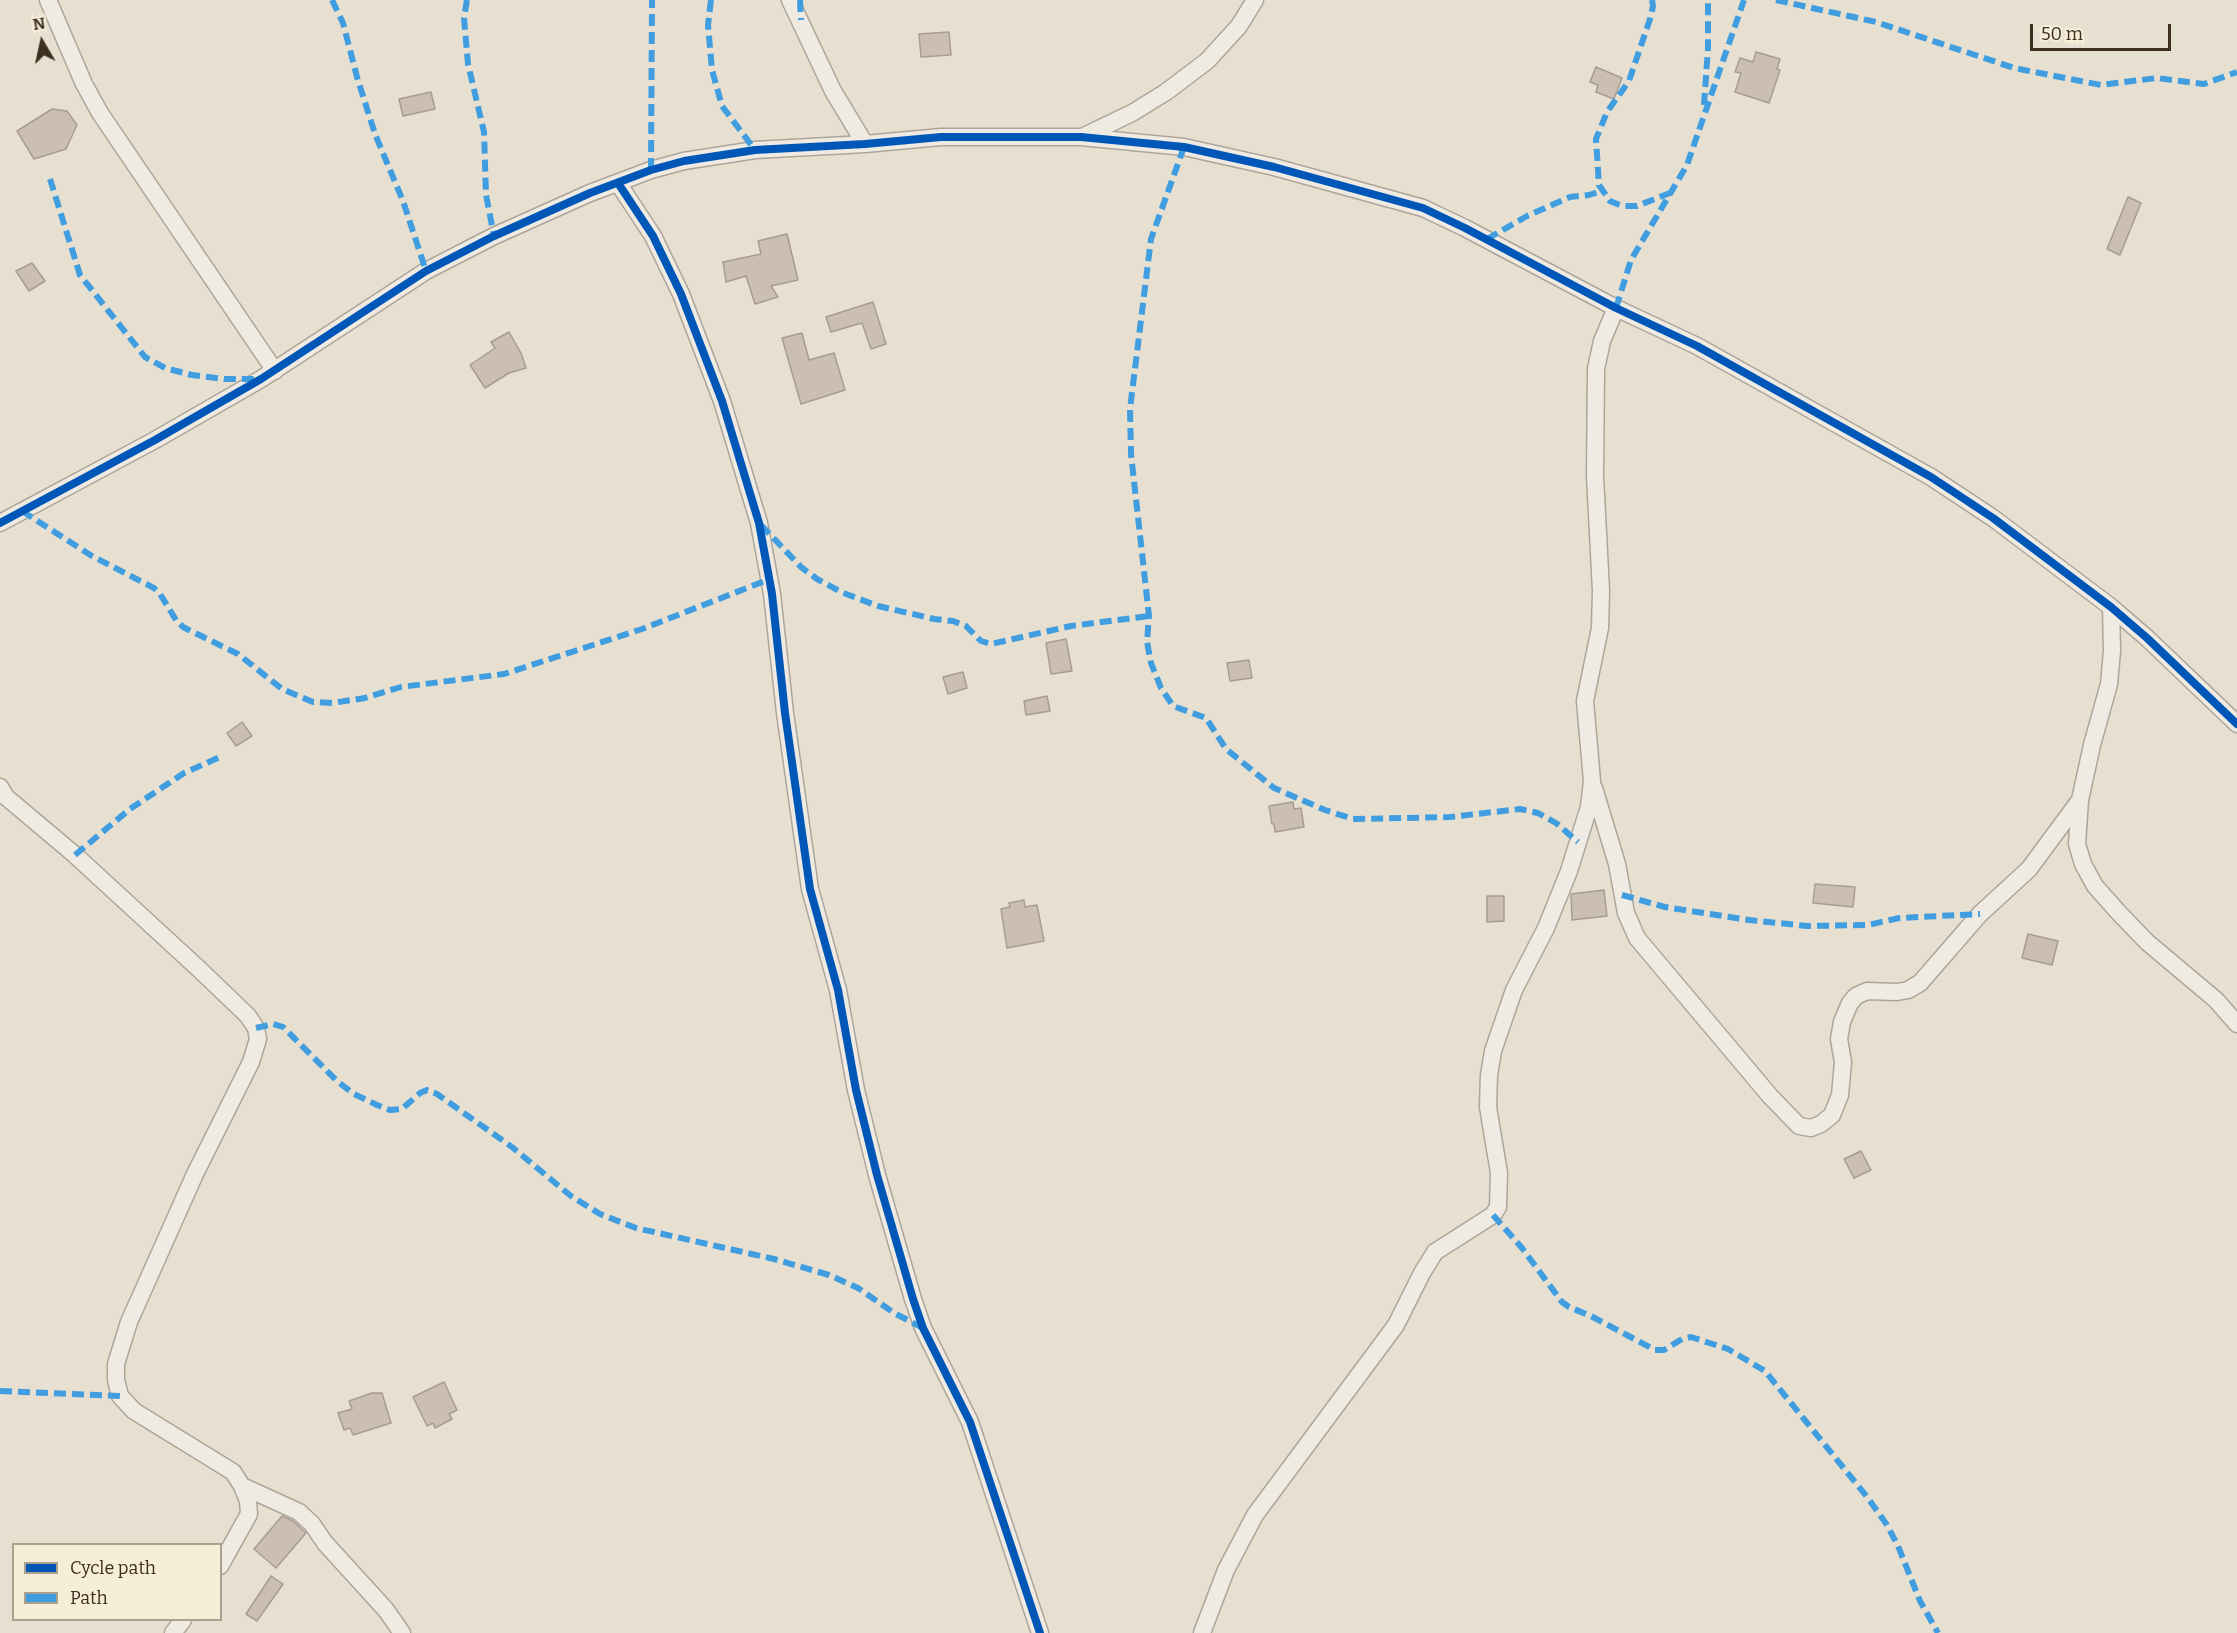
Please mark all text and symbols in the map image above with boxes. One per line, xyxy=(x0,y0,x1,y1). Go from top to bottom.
north arrow xyxy=(12,12,72,72)
scale bar xyxy=(2033,12,2174,50)
text: N xyxy=(32,13,47,34)
text: 50 m xyxy=(2041,23,2083,45)
legend xyxy=(12,1543,222,1621)
text: Cycle path xyxy=(70,1557,156,1579)
text: Path xyxy=(70,1587,108,1609)

